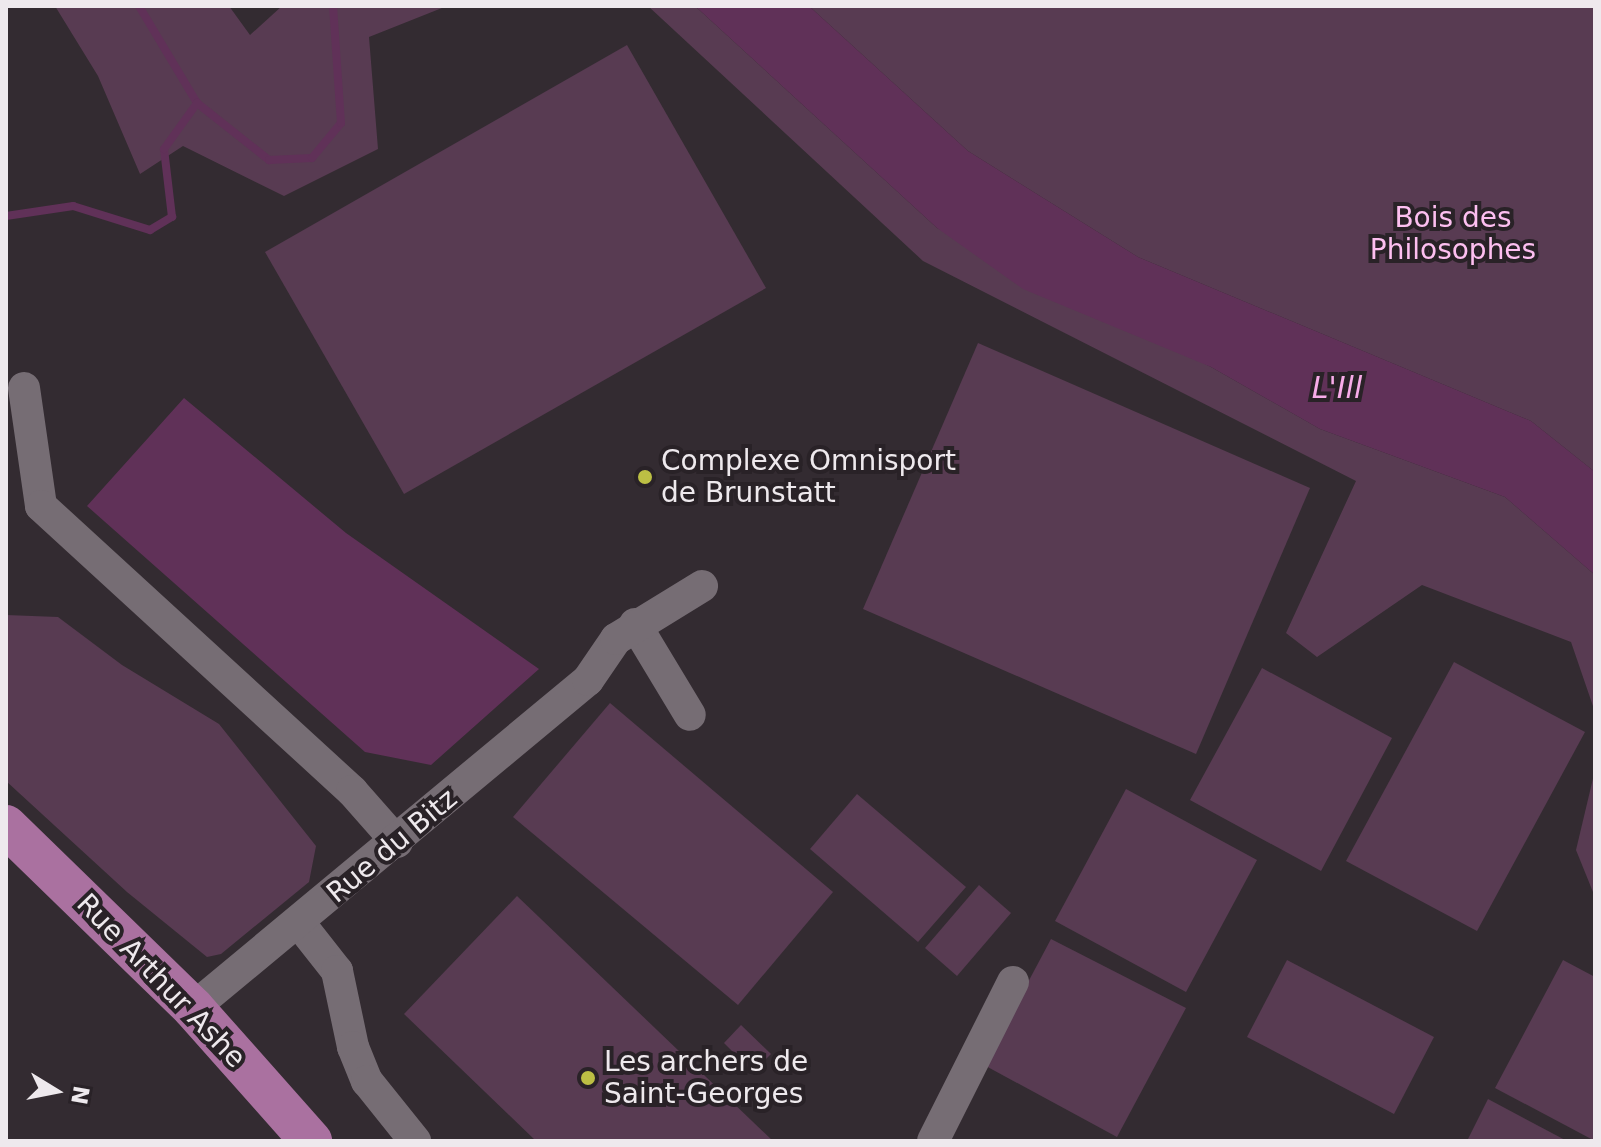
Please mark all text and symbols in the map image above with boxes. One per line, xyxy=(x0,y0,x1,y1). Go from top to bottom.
park label: Bois des Philosophes xyxy=(1370,201,1536,267)
water label: L'Ill xyxy=(1312,370,1362,406)
place label: Complexe Omnisport de Brunstatt xyxy=(661,444,956,510)
marker: Complexe Omnisport de Brunstatt xyxy=(636,468,654,486)
street label: Rue du Bitz xyxy=(320,782,464,910)
street label: Rue Arthur Ashe xyxy=(70,887,252,1075)
place label: Les archers de Saint-Georges xyxy=(604,1045,808,1111)
north arrow xyxy=(16,1051,96,1131)
marker: Les archers de Saint-Georges xyxy=(579,1069,597,1087)
text: N xyxy=(66,1084,94,1106)

